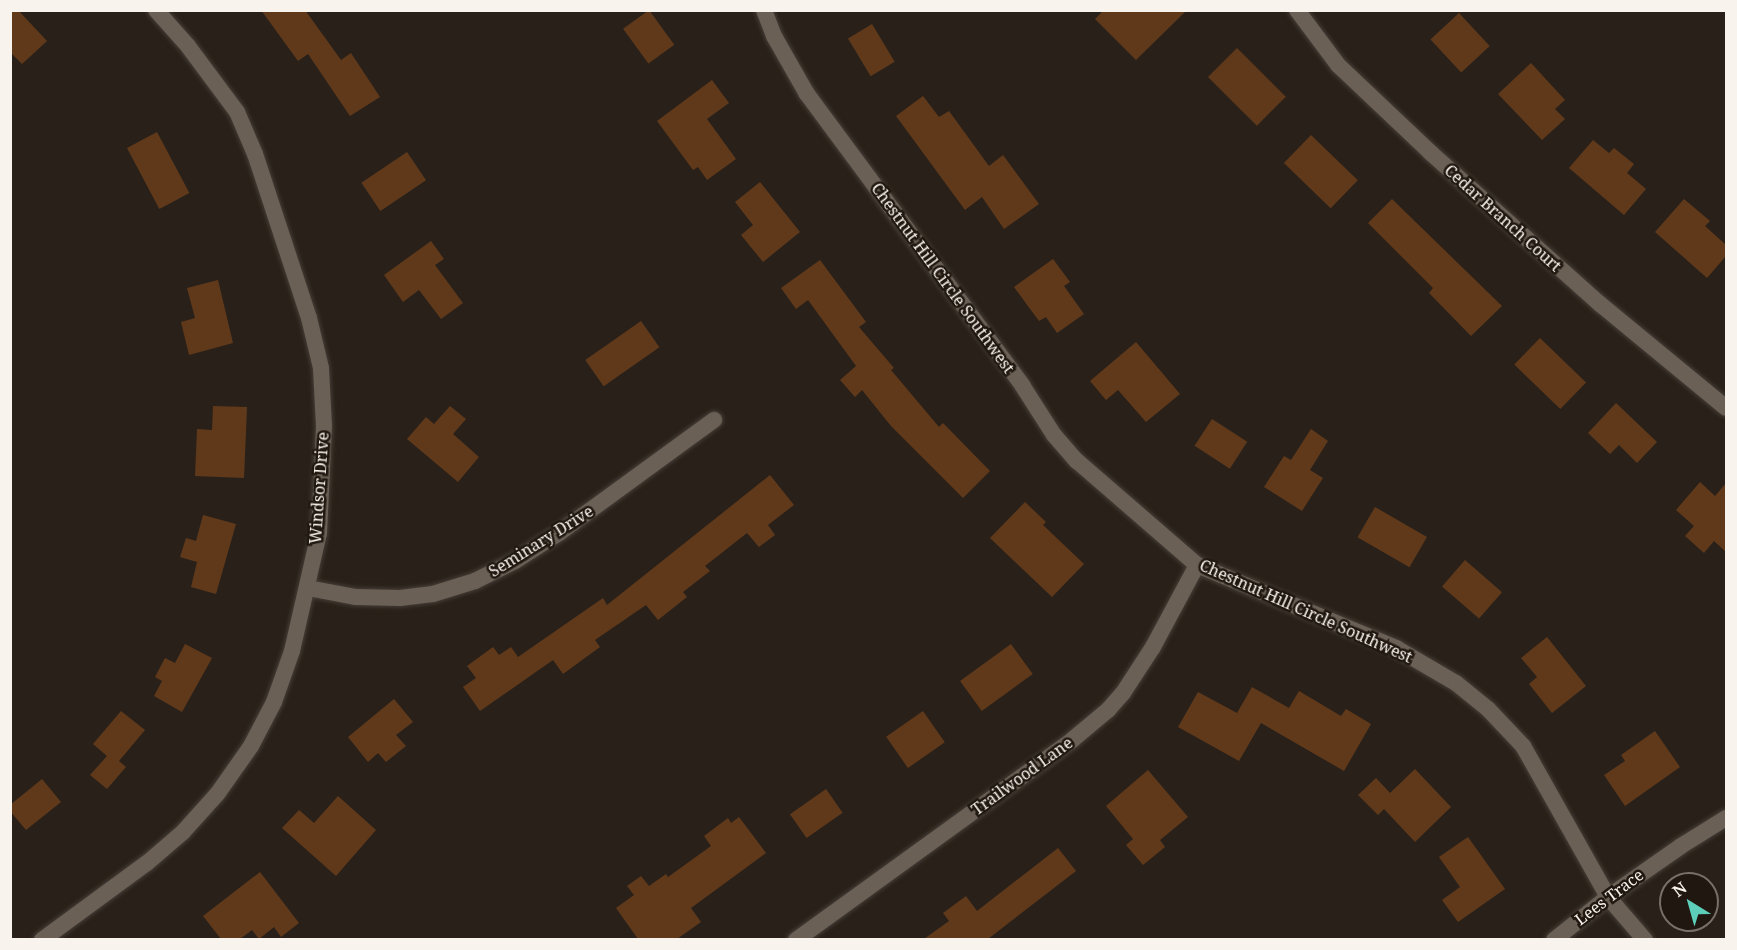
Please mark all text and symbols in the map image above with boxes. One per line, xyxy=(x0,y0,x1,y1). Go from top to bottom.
street label: Cedar Branch Court xyxy=(1441,161,1565,275)
street label: Chestnut Hill Circle Southwest xyxy=(867,179,1019,377)
street label: Windsor Drive xyxy=(306,431,332,545)
street label: Seminary Drive xyxy=(485,501,597,581)
street label: Chestnut Hill Circle Southwest xyxy=(1197,555,1415,667)
street label: Trailwood Lane xyxy=(968,733,1076,819)
street label: Lees Trace xyxy=(1571,865,1647,929)
north arrow xyxy=(1659,872,1719,932)
text: N xyxy=(1668,877,1691,902)

